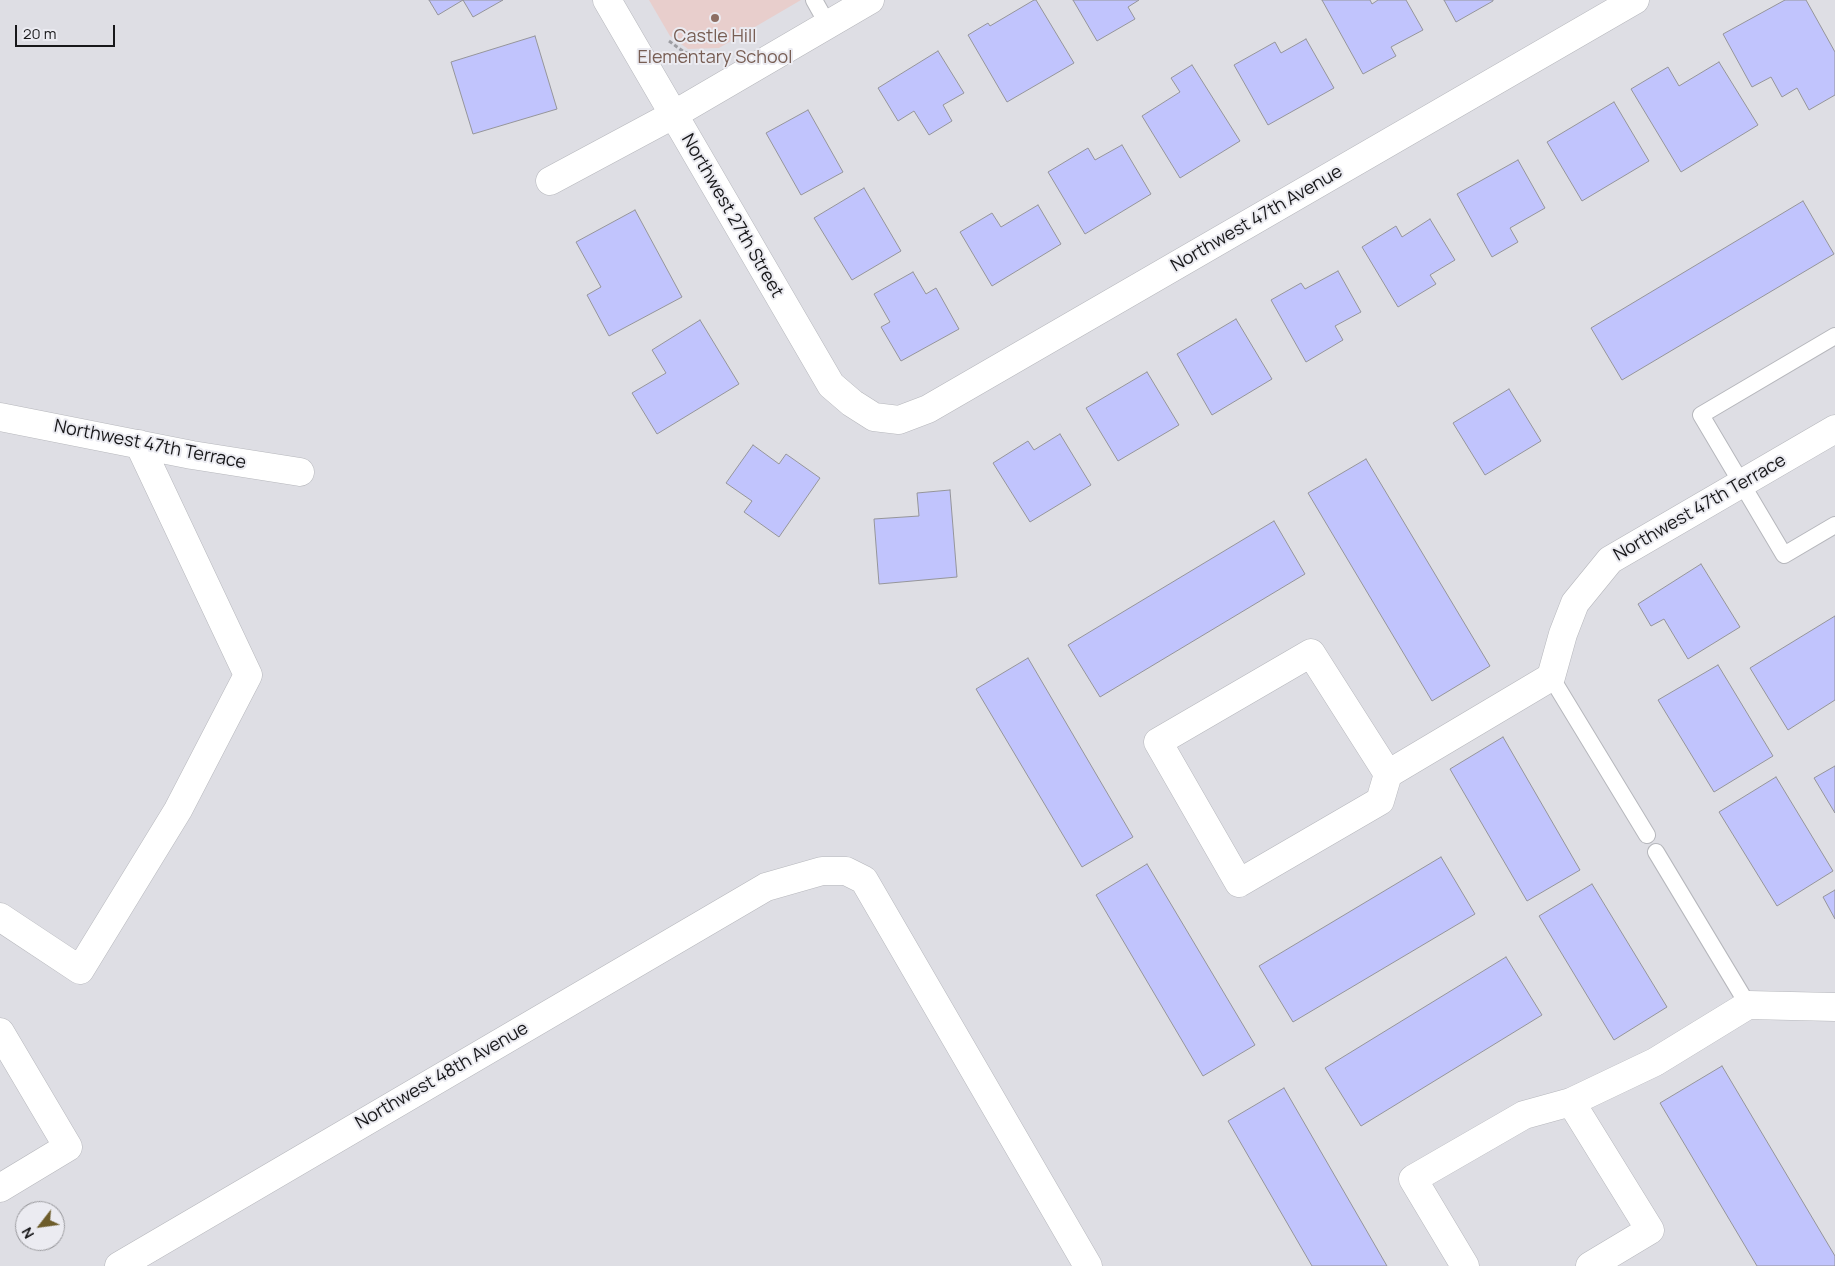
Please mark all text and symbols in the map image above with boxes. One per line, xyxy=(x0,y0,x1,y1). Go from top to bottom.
marker: Castle Hill Elementary School xyxy=(709,12,721,24)
scale bar xyxy=(18,15,118,47)
text: 20 m xyxy=(23,23,56,44)
place label: Castle Hill Elementary School xyxy=(638,26,792,68)
street label: Northwest 27th Street xyxy=(676,130,788,302)
street label: Northwest 47th Avenue xyxy=(1167,161,1347,277)
street label: Northwest 47th Terrace xyxy=(52,416,248,474)
street label: Northwest 47th Terrace xyxy=(1610,450,1790,566)
street label: Northwest 48th Avenue xyxy=(352,1018,532,1134)
north arrow xyxy=(15,1201,65,1251)
text: N xyxy=(17,1224,38,1242)

